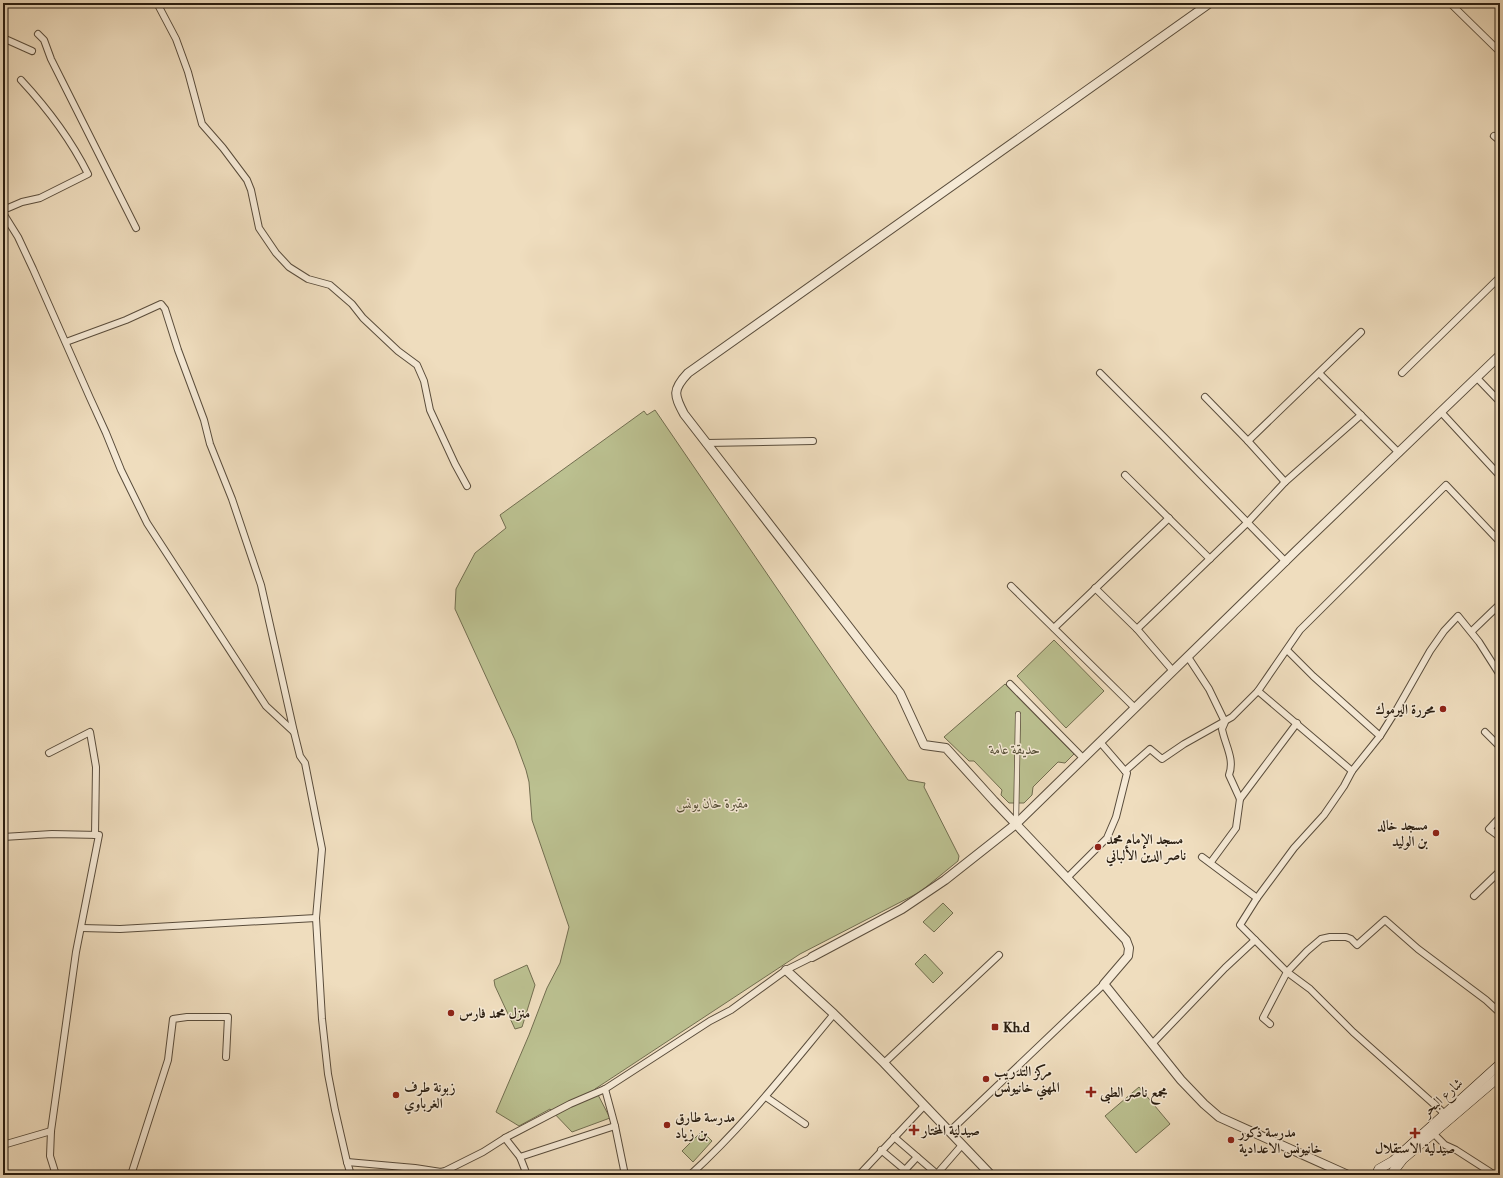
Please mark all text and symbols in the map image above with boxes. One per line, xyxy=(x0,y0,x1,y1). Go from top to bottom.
place label: محررة اليرموك xyxy=(1375,701,1436,719)
marker: محررة اليرموك xyxy=(1438,704,1448,714)
park label: حديقة عامة xyxy=(988,741,1040,758)
park label: مقبرة خان يونس xyxy=(675,795,749,813)
place label: مسجد خالد بن الوليد xyxy=(1377,817,1428,850)
marker: مسجد خالد بن الوليد xyxy=(1431,828,1441,838)
place label: مسجد الإمام محمد ناصر الدين الألباني xyxy=(1105,831,1187,867)
marker: مسجد الإمام محمد ناصر الدين الألباني xyxy=(1093,842,1103,852)
place label: منزل محمد فارس xyxy=(459,1005,530,1022)
marker: منزل محمد فارس xyxy=(446,1008,456,1018)
place label: Kh.d xyxy=(1003,1019,1030,1036)
marker: Kh.d xyxy=(990,1022,1000,1032)
place label: مركز التدريب المهني خانيونس xyxy=(994,1063,1060,1101)
marker: مركز التدريب المهني خانيونس xyxy=(981,1074,991,1084)
street label: شارع البحر xyxy=(1417,1074,1468,1124)
place label: زبونة طرف الغرباوي xyxy=(404,1079,456,1115)
place label: مجمع ناصر الطبى xyxy=(1100,1084,1167,1105)
marker: مجمع ناصر الطبى xyxy=(1085,1086,1097,1098)
marker: زبونة طرف الغرباوي xyxy=(391,1090,401,1100)
place label: مدرسة طارق بن زياد xyxy=(675,1109,735,1142)
marker: مدرسة طارق بن زياد xyxy=(662,1120,672,1130)
place label: صيدلية المختار xyxy=(920,1122,980,1139)
place label: مدرسة ذكور خانيونس الاعدادية xyxy=(1237,1124,1323,1158)
marker: صيدلية المختار xyxy=(909,1125,919,1135)
marker: صيدلية الاستقلال xyxy=(1410,1128,1420,1138)
marker: مدرسة ذكور خانيونس الاعدادية xyxy=(1226,1135,1236,1145)
place label: صيدلية الاستقلال xyxy=(1375,1140,1455,1157)

